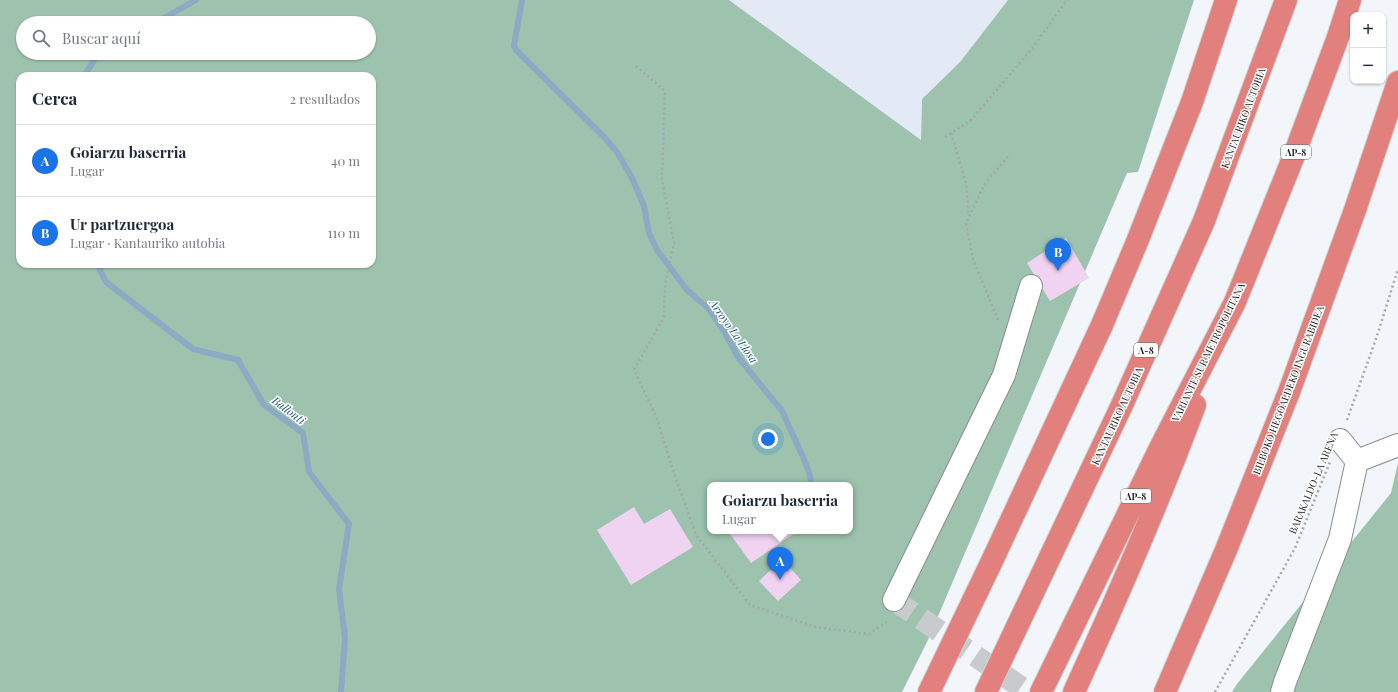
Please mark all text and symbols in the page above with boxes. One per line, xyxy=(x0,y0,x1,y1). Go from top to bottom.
map controls xyxy=(1350,12,1386,84)
button: + xyxy=(1350,12,1386,48)
search box xyxy=(16,16,376,60)
icon: search xyxy=(30,27,52,49)
text: Buscar aquí xyxy=(62,28,141,48)
button: − xyxy=(1350,48,1386,84)
street label: KANTAURIKO AUTOBIA xyxy=(1217,65,1269,170)
text: Cerca xyxy=(32,87,77,109)
text: 2 resultados xyxy=(290,90,360,107)
text: Goiarzu baserria xyxy=(70,142,186,162)
road number: AP-8 xyxy=(1281,145,1311,159)
text: A xyxy=(41,152,49,169)
text: 40 m xyxy=(331,152,360,169)
text: Lugar xyxy=(70,162,104,179)
text: Ur partzuergoa xyxy=(70,214,174,234)
text: B xyxy=(41,224,49,241)
text: 110 m xyxy=(328,224,360,241)
text: Lugar · Kantauriko autobia xyxy=(70,234,225,251)
pin: B xyxy=(1045,238,1071,271)
street label: VARIANTE SUR METROPOLITANA xyxy=(1168,280,1248,425)
water label: Arroyo La Llosa xyxy=(706,295,762,366)
street label: BILBOKO HEGOALDEKO INGURABIDEA xyxy=(1249,303,1327,477)
road number: A-8 xyxy=(1134,343,1158,357)
street label: KANTAURIKO AUTOBIA xyxy=(1088,364,1146,467)
water label: Ballonti xyxy=(269,392,309,428)
your location xyxy=(758,429,778,449)
street label: BARAKALDO-LA ARENA xyxy=(1285,429,1341,536)
popup xyxy=(707,482,853,534)
road number: AP-8 xyxy=(1121,489,1151,503)
text: Goiarzu baserria xyxy=(722,490,838,510)
text: Lugar xyxy=(722,510,756,527)
pin: A xyxy=(767,547,793,580)

